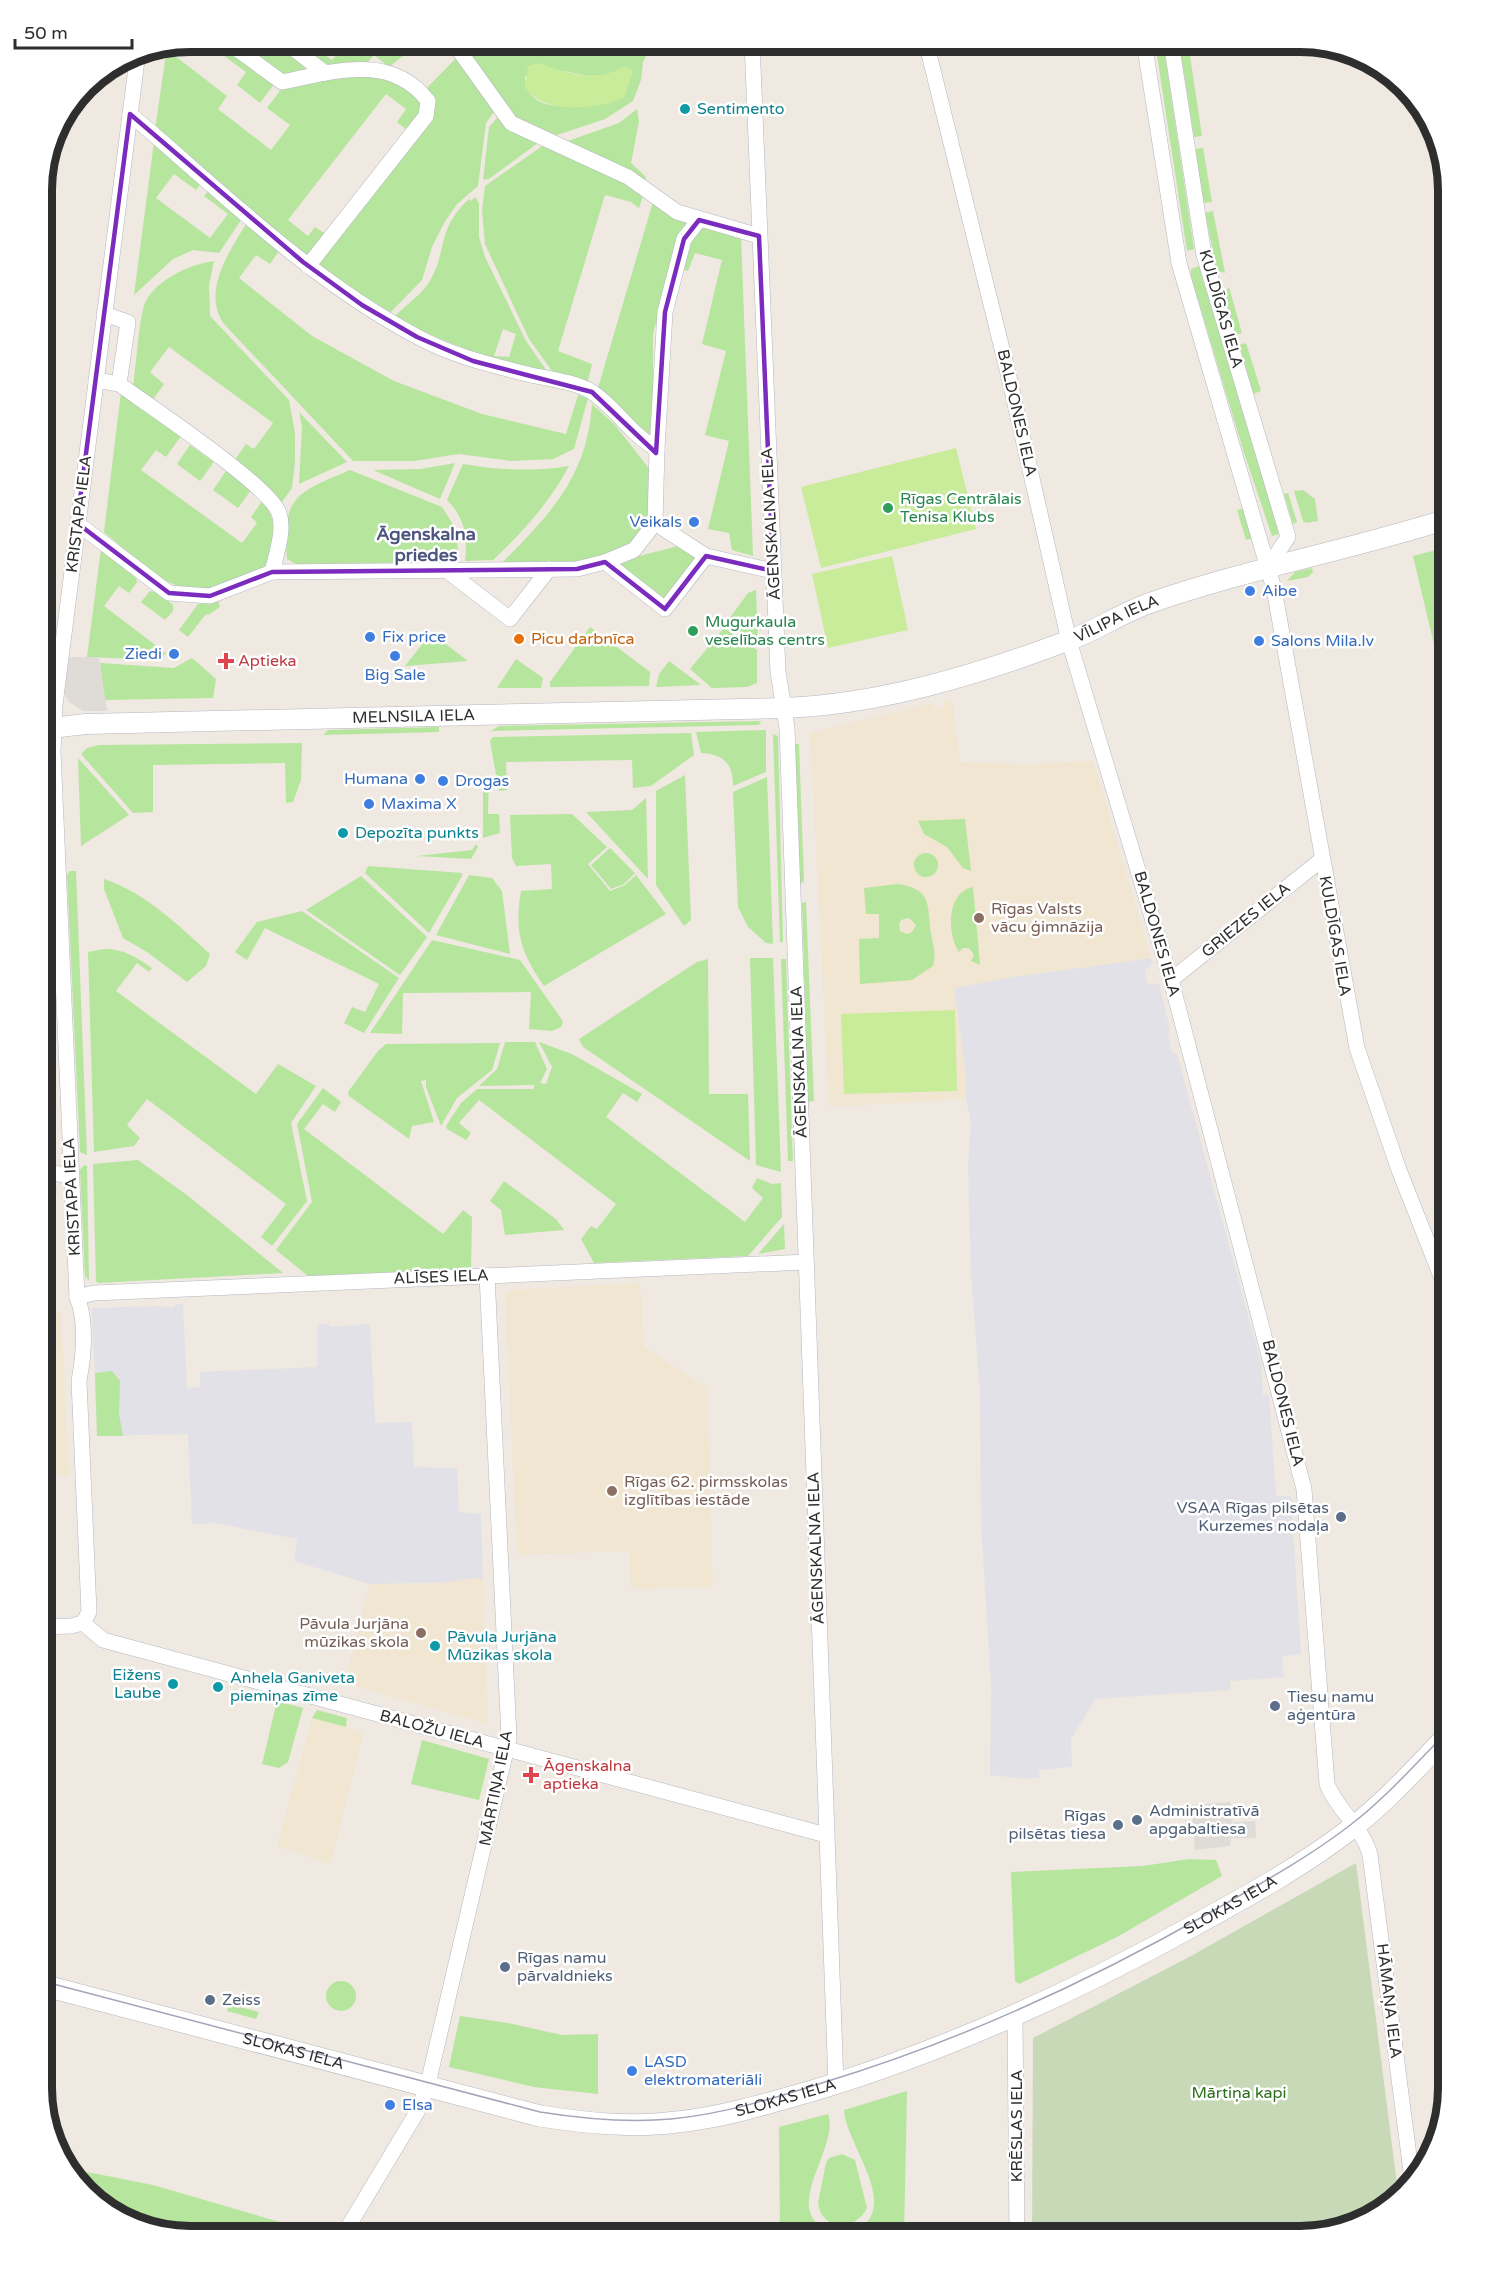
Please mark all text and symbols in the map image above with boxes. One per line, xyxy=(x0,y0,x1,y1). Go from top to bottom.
scale bar xyxy=(15,12,132,50)
text: 50 m xyxy=(24,22,68,44)
place label: Sentimento xyxy=(697,99,785,119)
marker: Sentimento xyxy=(678,102,692,116)
street label: KULDĪGAS IELA xyxy=(1195,247,1247,371)
street label: BALDONES IELA xyxy=(993,347,1041,479)
street label: ĀGENSKALNA IELA xyxy=(757,447,785,601)
street label: KRISTAPA IELA xyxy=(62,454,96,574)
place label: Rīgas Centrālais Tenisa Klubs xyxy=(900,489,1022,527)
marker: Rīgas Centrālais Tenisa Klubs xyxy=(881,501,895,515)
place label: Veikals xyxy=(630,512,682,532)
marker: Veikals xyxy=(687,515,701,529)
district label: Āgenskalna priedes xyxy=(376,523,476,566)
place label: Aibe xyxy=(1262,581,1297,601)
marker: Aibe xyxy=(1243,584,1257,598)
street label: VĪLIPA IELA xyxy=(1071,591,1162,647)
place label: Mugurkaula veselības centrs xyxy=(705,612,825,650)
marker: Mugurkaula veselības centrs xyxy=(686,624,700,638)
place label: Fix price xyxy=(382,627,446,647)
place label: Picu darbnīca xyxy=(531,629,635,649)
marker: Fix price xyxy=(363,630,377,644)
place label: Salons Mila.lv xyxy=(1271,631,1375,651)
marker: Picu darbnīca xyxy=(512,632,526,646)
marker: Salons Mila.lv xyxy=(1252,634,1266,648)
place label: Ziedi xyxy=(125,644,162,664)
marker: Ziedi xyxy=(167,647,181,661)
marker: Big Sale xyxy=(388,649,402,663)
place label: Aptieka xyxy=(238,651,297,671)
marker: Aptieka xyxy=(219,654,233,668)
place label: Big Sale xyxy=(364,665,426,685)
street label: MELNSILA IELA xyxy=(352,705,475,728)
place label: Humana xyxy=(344,769,408,789)
place label: Drogas xyxy=(455,771,509,791)
marker: Humana xyxy=(413,772,427,786)
marker: Drogas xyxy=(436,774,450,788)
place label: Maxima X xyxy=(381,794,457,814)
marker: Maxima X xyxy=(362,797,376,811)
place label: Depozīta punkts xyxy=(355,823,479,843)
marker: Depozīta punkts xyxy=(336,826,350,840)
street label: BALDONES IELA xyxy=(1129,869,1185,999)
street label: KULDĪGAS IELA xyxy=(1315,874,1355,998)
street label: GRIEZES IELA xyxy=(1198,878,1294,962)
place label: Rīgas Valsts vācu ģimnāzija xyxy=(991,899,1103,937)
marker: Rīgas Valsts vācu ģimnāzija xyxy=(972,911,986,925)
street label: ĀGENSKALNA IELA xyxy=(786,985,812,1139)
street label: KRISTAPA IELA xyxy=(59,1137,85,1257)
street label: ALĪSES IELA xyxy=(393,1265,489,1289)
street label: BALDONES IELA xyxy=(1258,1338,1308,1469)
street label: ĀGENSKALNA IELA xyxy=(803,1471,829,1625)
place label: Rīgas 62. pirmsskolas izglītības iestāde xyxy=(624,1472,788,1510)
marker: Rīgas 62. pirmsskolas izglītības iestāde xyxy=(605,1484,619,1498)
place label: VSAA Rīgas pilsētas Kurzemes nodaļa xyxy=(1177,1498,1329,1536)
marker: VSAA Rīgas pilsētas Kurzemes nodaļa xyxy=(1334,1510,1348,1524)
place label: Pāvula Jurjāna mūzikas skola xyxy=(299,1614,409,1652)
marker: Pāvula Jurjāna mūzikas skola xyxy=(414,1626,428,1640)
place label: Pāvula Jurjāna Mūzikas skola xyxy=(447,1627,557,1665)
marker: Pāvula Jurjāna Mūzikas skola xyxy=(428,1639,442,1653)
place label: Eižens Laube xyxy=(112,1665,161,1703)
place label: Anhela Ganiveta piemiņas zīme xyxy=(230,1668,355,1706)
marker: Eižens Laube xyxy=(166,1677,180,1691)
marker: Anhela Ganiveta piemiņas zīme xyxy=(211,1680,225,1694)
place label: Tiesu namu aģentūra xyxy=(1287,1687,1374,1725)
marker: Tiesu namu aģentūra xyxy=(1268,1699,1282,1713)
street label: BALOŽU IELA xyxy=(378,1705,486,1753)
street label: MĀRTIŅA IELA xyxy=(475,1728,517,1848)
place label: Āgenskalna aptieka xyxy=(543,1756,632,1794)
marker: Āgenskalna aptieka xyxy=(524,1768,538,1782)
place label: Administratīvā apgabaltiesa xyxy=(1149,1801,1259,1839)
place label: Rīgas pilsētas tiesa xyxy=(1008,1806,1106,1844)
marker: Administratīvā apgabaltiesa xyxy=(1130,1813,1144,1827)
marker: Rīgas pilsētas tiesa xyxy=(1111,1818,1125,1832)
street label: SLOKAS IELA xyxy=(1180,1871,1281,1939)
street label: HĀMAŅA IELA xyxy=(1372,1942,1406,2060)
place label: Rīgas namu pārvaldnieks xyxy=(517,1948,613,1986)
marker: Rīgas namu pārvaldnieks xyxy=(498,1960,512,1974)
place label: Zeiss xyxy=(222,1990,261,2010)
marker: Zeiss xyxy=(203,1993,217,2007)
street label: SLOKAS IELA xyxy=(241,2028,346,2074)
place label: LASD elektromateriāli xyxy=(644,2052,762,2090)
marker: LASD elektromateriāli xyxy=(625,2064,639,2078)
street label: KRĒSLAS IELA xyxy=(1007,2070,1027,2182)
street label: SLOKAS IELA xyxy=(733,2074,839,2121)
park label: Mārtiņa kapi xyxy=(1191,2083,1287,2103)
place label: Elsa xyxy=(402,2095,433,2115)
marker: Elsa xyxy=(383,2098,397,2112)

